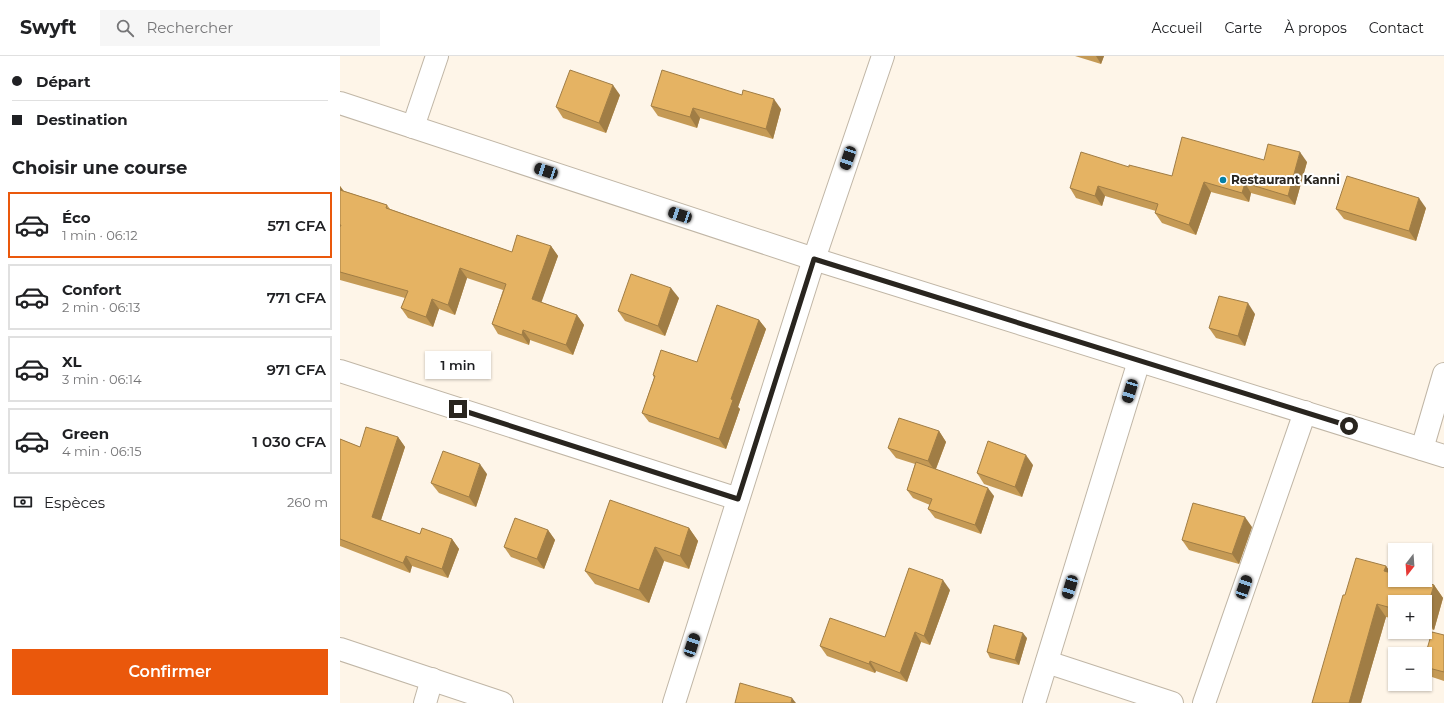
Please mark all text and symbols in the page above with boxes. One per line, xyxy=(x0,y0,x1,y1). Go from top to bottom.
search box xyxy=(100,10,380,46)
text: Swyft xyxy=(20,16,76,39)
icon: search xyxy=(114,17,136,39)
text: Rechercher xyxy=(146,18,233,37)
text: Accueil xyxy=(1152,19,1203,37)
text: Carte xyxy=(1225,19,1262,37)
text: À propos xyxy=(1284,19,1347,37)
text: Contact xyxy=(1369,19,1424,37)
text: Départ xyxy=(36,72,91,91)
text: Destination xyxy=(36,110,128,129)
car xyxy=(838,145,858,171)
text: Choisir une course xyxy=(12,157,187,179)
car xyxy=(533,162,559,180)
place label: Restaurant Kanni xyxy=(1231,172,1340,187)
marker: Restaurant Kanni xyxy=(1218,175,1228,185)
car xyxy=(667,206,693,224)
icon: car xyxy=(14,207,50,243)
text: Éco xyxy=(62,208,91,227)
text: 571 CFA xyxy=(267,216,326,235)
text: 1 min · 06:12 xyxy=(62,227,138,243)
icon: car xyxy=(14,279,50,315)
text: Confort xyxy=(62,280,122,299)
text: 771 CFA xyxy=(267,288,326,307)
text: 2 min · 06:13 xyxy=(62,299,140,315)
icon: car xyxy=(14,351,50,387)
callout: 1 min xyxy=(425,351,491,379)
text: XL xyxy=(62,352,81,371)
text: 1 min xyxy=(441,357,475,373)
text: 971 CFA xyxy=(266,360,326,379)
text: 3 min · 06:14 xyxy=(62,371,141,387)
car xyxy=(1121,378,1139,404)
route end xyxy=(449,400,467,418)
route start xyxy=(1340,417,1358,435)
icon: car xyxy=(14,423,50,459)
text: Green xyxy=(62,424,109,443)
text: 1 030 CFA xyxy=(252,432,326,451)
text: 4 min · 06:15 xyxy=(62,443,142,459)
icon: cash xyxy=(12,491,34,513)
text: Espèces xyxy=(44,493,105,512)
text: 260 m xyxy=(287,494,328,510)
north arrow xyxy=(1388,543,1432,587)
map controls xyxy=(1388,543,1432,691)
car xyxy=(1061,574,1079,600)
car xyxy=(1234,574,1254,600)
button: + xyxy=(1388,595,1432,639)
car xyxy=(683,632,701,658)
button: − xyxy=(1388,647,1432,691)
button: Confirmer xyxy=(12,649,328,695)

